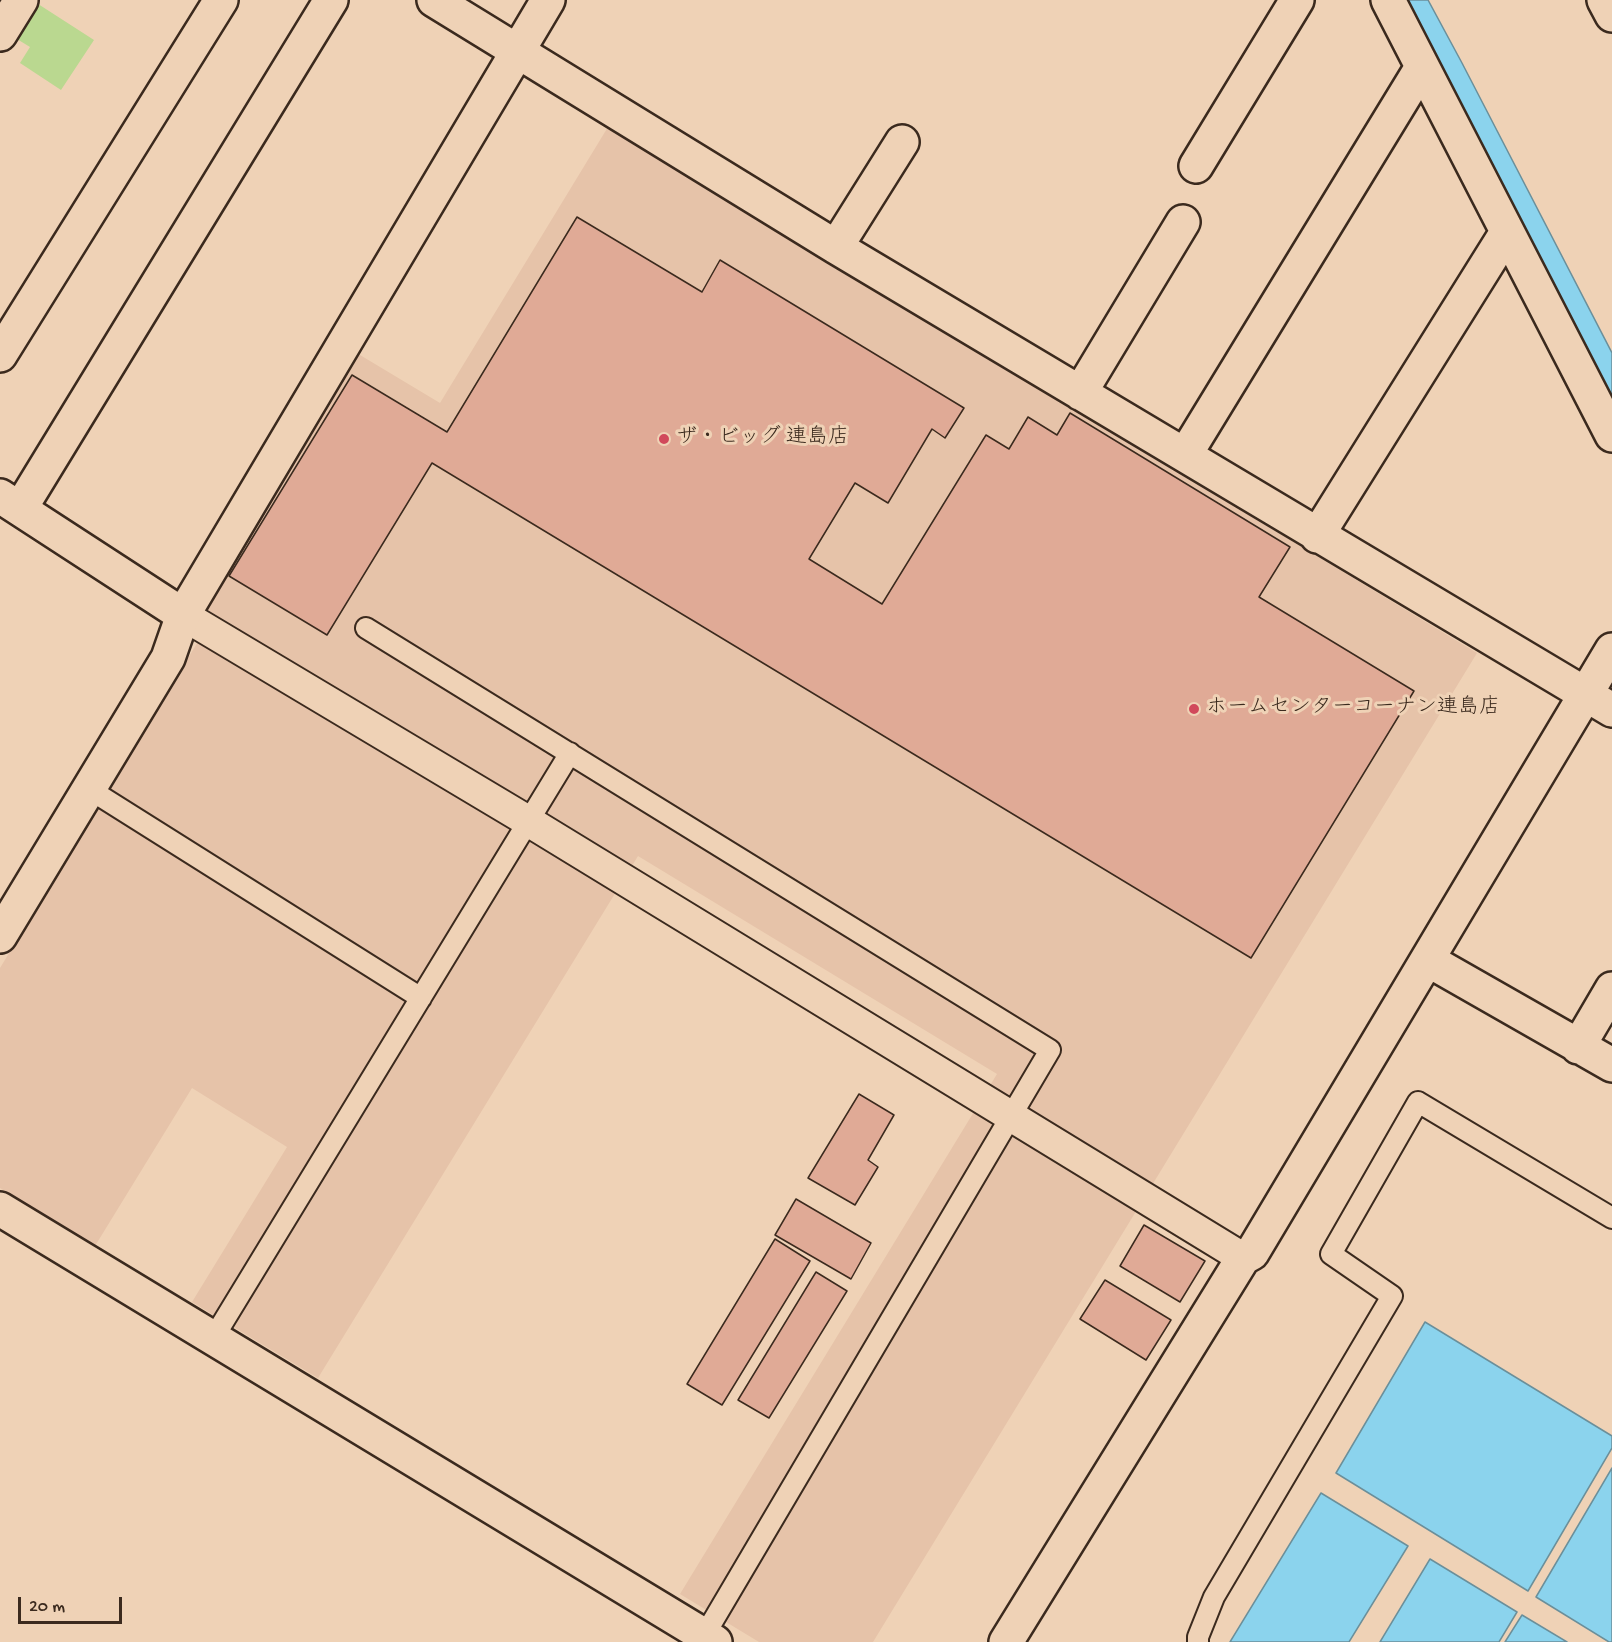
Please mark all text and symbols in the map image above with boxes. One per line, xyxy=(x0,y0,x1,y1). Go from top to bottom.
place label: ザ・ビッグ 連島店 xyxy=(676,426,849,452)
marker: ザ・ビッグ 連島店 xyxy=(657,432,671,446)
place label: ホームセンターコーナン連島店 xyxy=(1206,696,1500,722)
marker: ホームセンターコーナン連島店 xyxy=(1187,702,1201,716)
scale bar xyxy=(21,1585,124,1623)
text: 20 m xyxy=(29,1597,65,1618)

